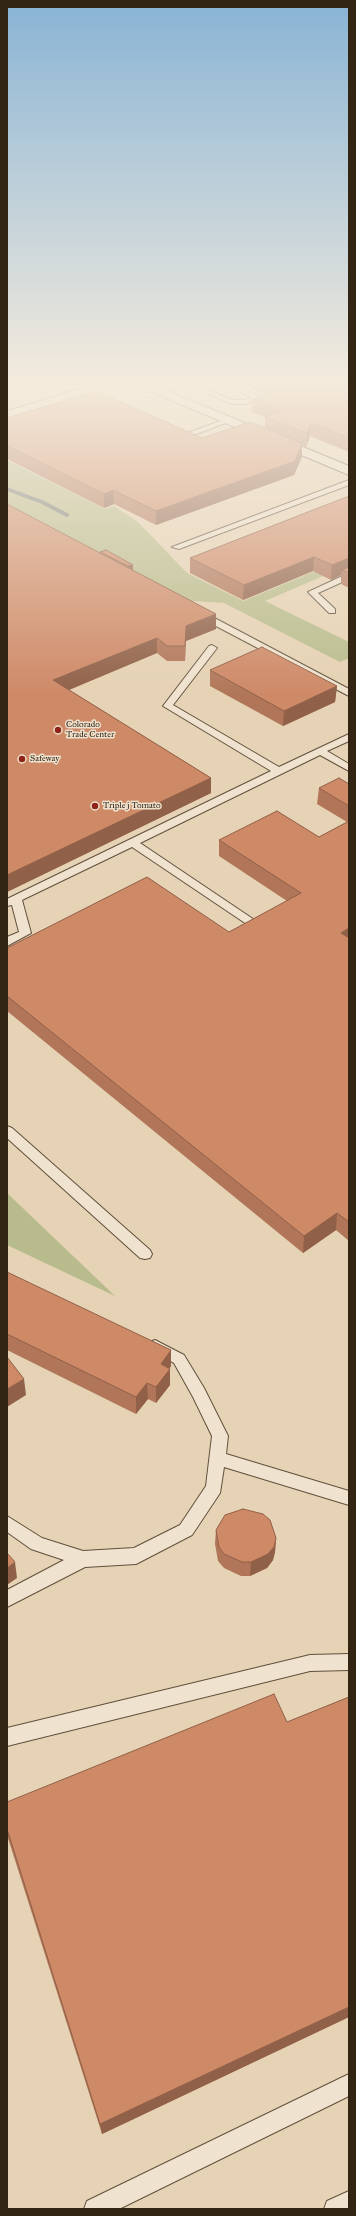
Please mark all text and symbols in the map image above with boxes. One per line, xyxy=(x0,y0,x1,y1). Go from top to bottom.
place label: Colorado Trade Center xyxy=(66,720,114,741)
marker: Colorado Trade Center xyxy=(53,725,63,735)
marker: Safeway xyxy=(17,754,27,764)
place label: Safeway xyxy=(30,754,59,764)
marker: Triple j Tomato xyxy=(90,801,100,811)
place label: Triple j Tomato xyxy=(103,801,161,811)

